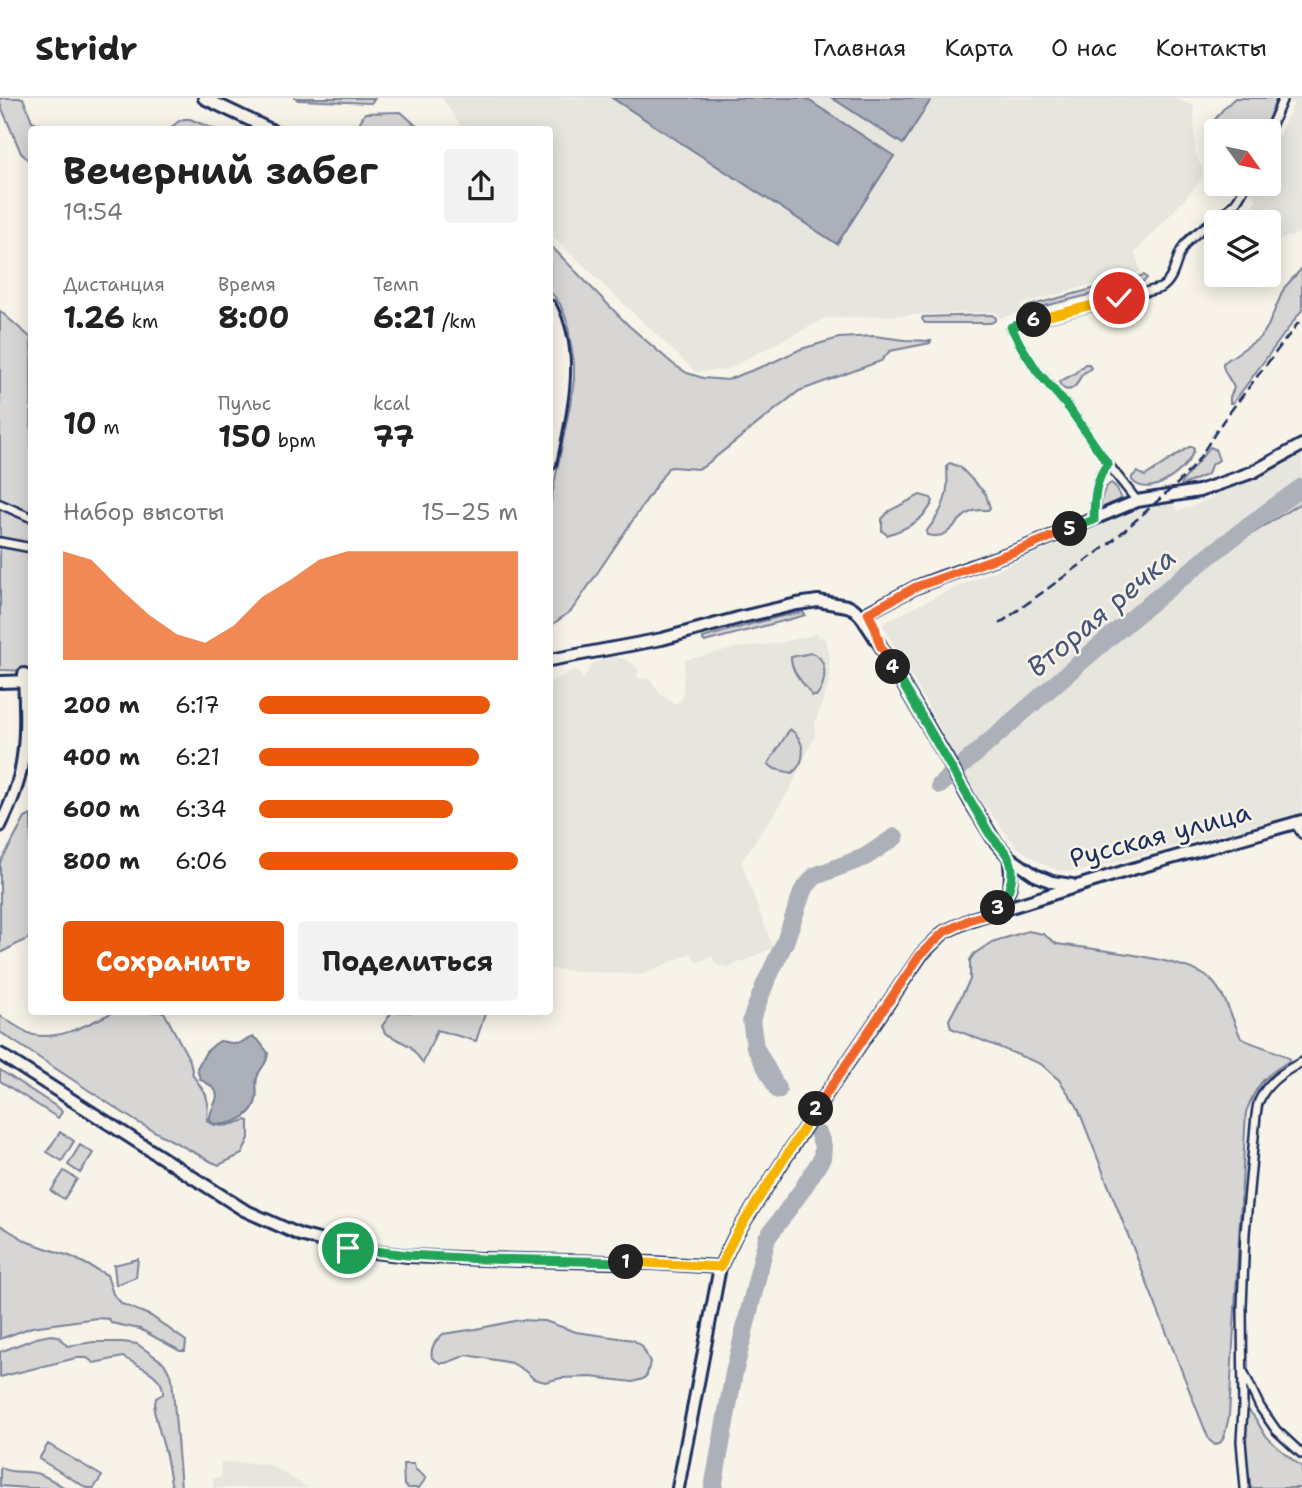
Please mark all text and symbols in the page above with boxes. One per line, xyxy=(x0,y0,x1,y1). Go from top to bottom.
text: Stridr xyxy=(35,26,138,71)
text: Главная xyxy=(813,32,906,64)
text: Карта xyxy=(944,32,1013,64)
text: О нас xyxy=(1051,32,1117,64)
text: Контакты xyxy=(1155,32,1267,64)
north arrow xyxy=(1204,119,1281,196)
map controls xyxy=(1204,119,1281,287)
text: Вечерний забег xyxy=(63,145,378,196)
button: share xyxy=(444,149,518,223)
text: 19:54 xyxy=(63,197,123,227)
button: layers xyxy=(1204,210,1281,287)
pin xyxy=(1089,268,1149,328)
text: Дистанция xyxy=(63,272,165,297)
text: Время xyxy=(218,272,276,297)
text: Темп xyxy=(373,272,419,297)
icon: check xyxy=(1100,279,1138,317)
text: 1.26 xyxy=(63,297,125,338)
text: 8:00 xyxy=(218,297,289,338)
text: 6:21 xyxy=(373,297,436,338)
pin: 6 xyxy=(1016,302,1052,338)
text: 6 xyxy=(1027,307,1040,332)
text: km xyxy=(125,309,158,334)
text: /km xyxy=(436,309,476,334)
text: Пульс xyxy=(218,391,271,416)
text: kcal xyxy=(373,391,410,416)
text: 10 xyxy=(63,403,97,444)
text: m xyxy=(97,415,120,440)
text: 150 xyxy=(218,416,271,457)
text: 77 xyxy=(373,416,414,457)
text: bpm xyxy=(271,428,316,453)
text: Набор высоты xyxy=(63,497,224,527)
text: 15–25 m xyxy=(421,497,518,527)
pin: 5 xyxy=(1052,512,1088,546)
text: 5 xyxy=(1064,516,1075,541)
water label: Вторая речка xyxy=(1018,538,1184,686)
pin: 4 xyxy=(876,650,910,684)
text: 4 xyxy=(886,654,899,679)
text: 200 m xyxy=(63,690,140,720)
text: 6:17 xyxy=(175,690,220,720)
text: 400 m xyxy=(63,742,140,772)
text: 6:21 xyxy=(175,742,220,772)
text: 600 m xyxy=(63,794,140,824)
text: 6:34 xyxy=(175,794,227,824)
street label: Русская улица xyxy=(1066,794,1254,875)
text: 800 m xyxy=(63,846,140,876)
text: 6:06 xyxy=(175,846,228,876)
pin: 3 xyxy=(981,890,1016,926)
text: 3 xyxy=(991,895,1004,920)
button: Сохранить xyxy=(63,921,284,1001)
button: Поделиться xyxy=(298,921,518,1001)
pin: 2 xyxy=(798,1091,834,1126)
text: 2 xyxy=(809,1096,822,1121)
pin xyxy=(318,1218,378,1278)
icon: arrive xyxy=(329,1229,367,1267)
pin: 1 xyxy=(608,1244,644,1280)
text: 1 xyxy=(621,1249,630,1274)

